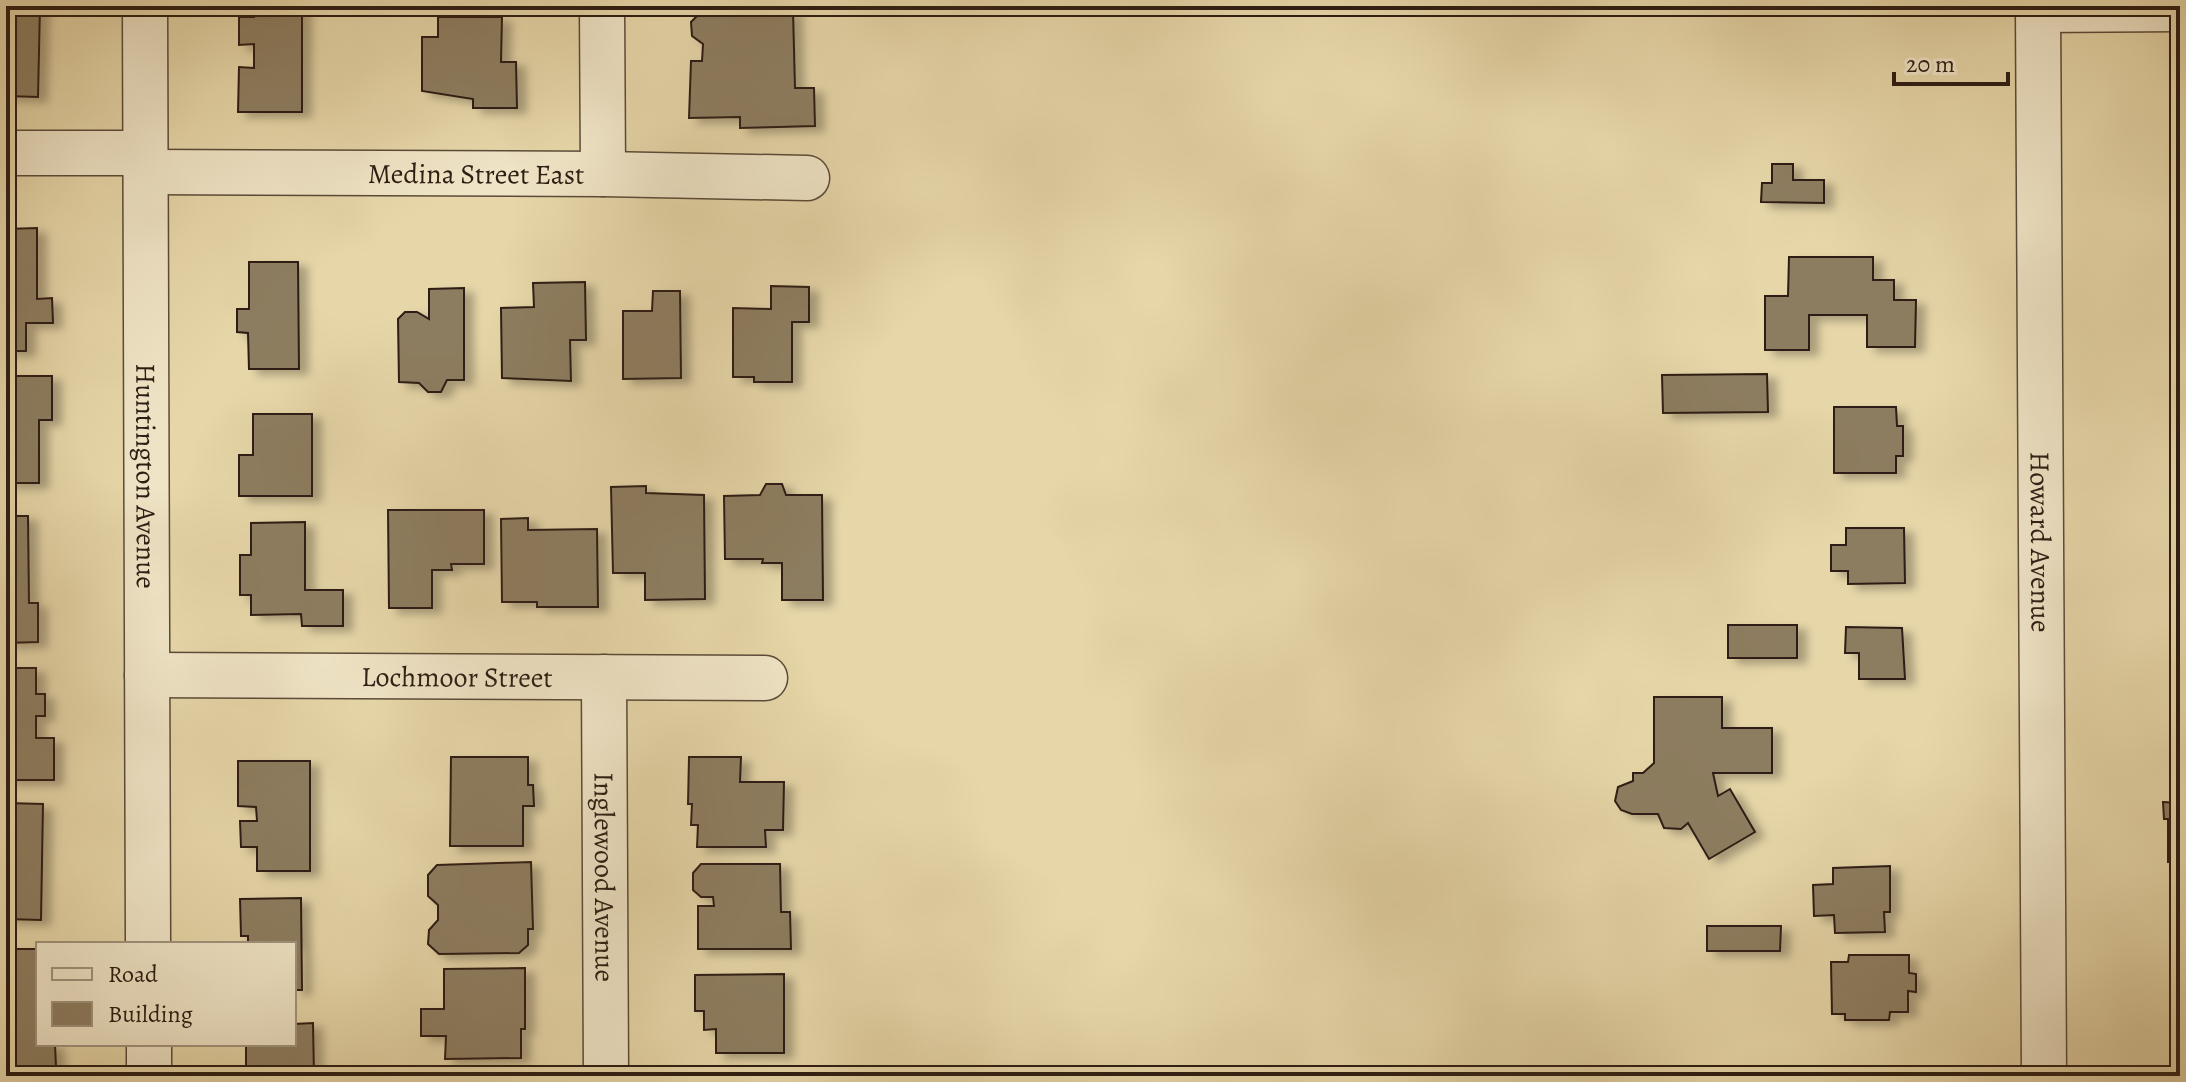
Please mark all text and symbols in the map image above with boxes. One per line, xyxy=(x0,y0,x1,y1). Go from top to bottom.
scale bar xyxy=(1894,36,2008,86)
text: 20 m xyxy=(1906,48,1955,80)
street label: Medina Street East xyxy=(368,155,584,194)
street label: Huntington Avenue xyxy=(126,363,165,589)
street label: Howard Avenue xyxy=(2020,451,2060,633)
street label: Lochmoor Street xyxy=(361,658,553,697)
street label: Inglewood Avenue xyxy=(584,772,624,982)
legend xyxy=(36,942,296,1046)
text: Road xyxy=(108,958,158,990)
text: Building xyxy=(108,998,193,1030)

